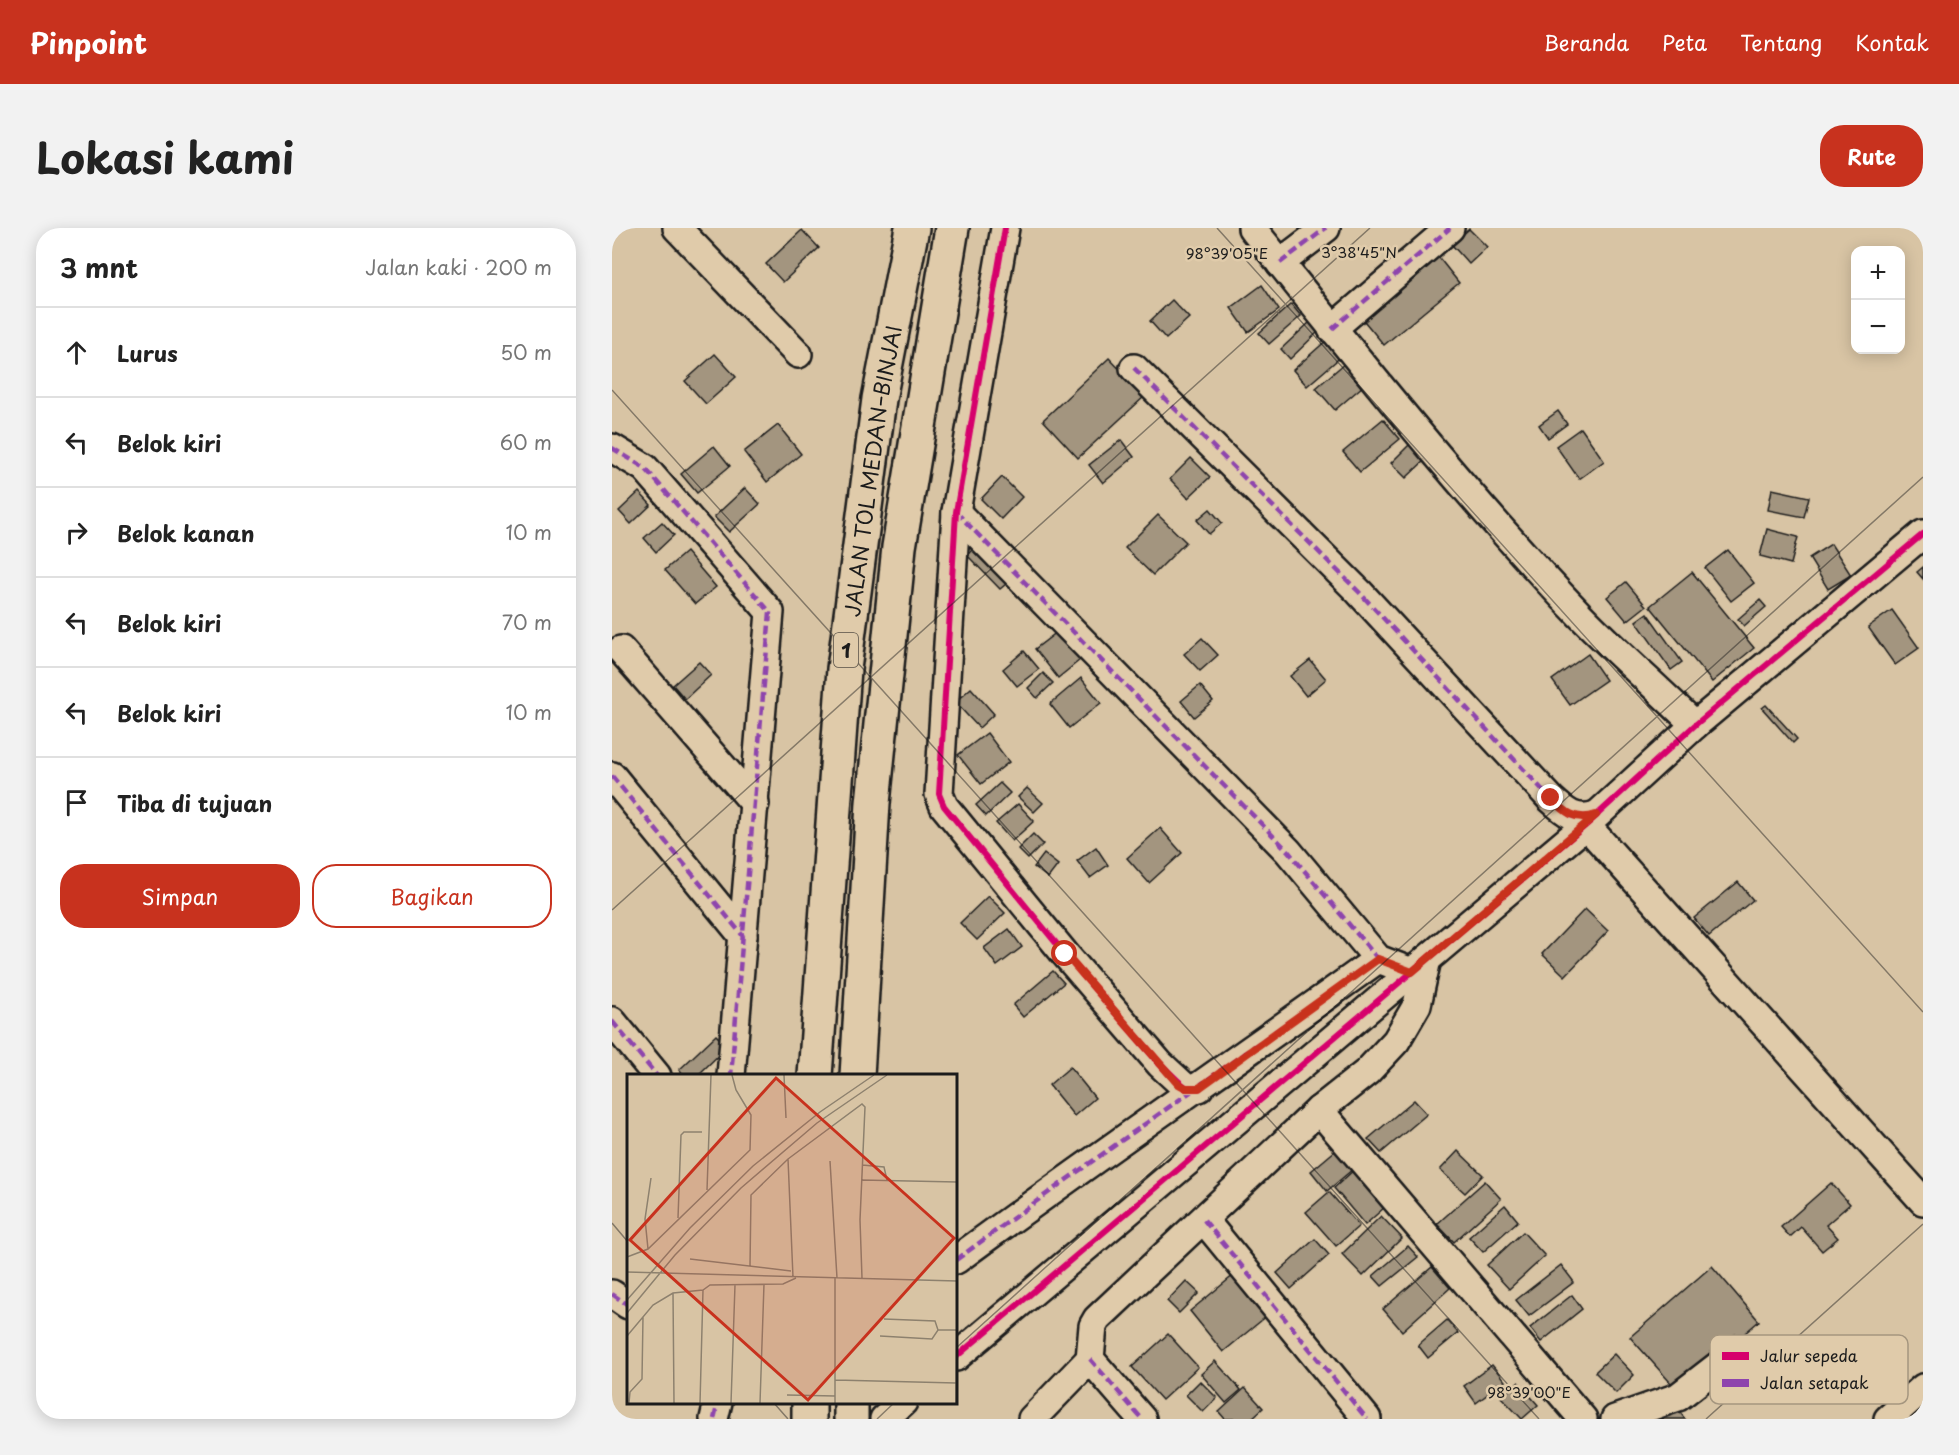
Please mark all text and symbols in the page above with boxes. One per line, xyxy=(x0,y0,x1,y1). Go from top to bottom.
text: Pinpoint xyxy=(30,21,147,64)
text: Beranda xyxy=(1544,26,1629,58)
text: Peta xyxy=(1662,26,1707,58)
text: Tentang xyxy=(1740,26,1822,58)
text: Kontak xyxy=(1855,26,1929,58)
text: Lokasi kami xyxy=(36,125,294,188)
button: Rute xyxy=(1820,125,1923,187)
text: 3°38'45"N xyxy=(1321,240,1397,263)
text: 98°39'05"E xyxy=(1186,241,1268,264)
map controls xyxy=(1851,246,1905,354)
button: + xyxy=(1851,246,1905,300)
text: 3 mnt xyxy=(60,248,138,287)
text: Jalan kaki · 200 m xyxy=(365,252,552,282)
button: − xyxy=(1851,300,1905,354)
street label: JALAN TOL MEDAN–BINJAI xyxy=(835,323,909,619)
icon: ahead xyxy=(60,336,93,369)
text: Lurus xyxy=(117,336,178,369)
text: 50 m xyxy=(500,337,552,367)
icon: left xyxy=(60,426,93,459)
text: Belok kiri xyxy=(117,426,221,459)
text: 60 m xyxy=(500,427,552,457)
icon: right xyxy=(60,516,93,549)
text: Belok kanan xyxy=(117,516,254,549)
text: 10 m xyxy=(505,517,552,547)
icon: left xyxy=(60,606,93,639)
text: Belok kiri xyxy=(117,606,221,639)
text: 70 m xyxy=(502,607,552,637)
road number: 1 xyxy=(834,633,858,667)
icon: left xyxy=(60,696,93,729)
text: Belok kiri xyxy=(117,696,221,729)
text: 10 m xyxy=(505,697,552,727)
route end xyxy=(1537,784,1563,810)
icon: arrive xyxy=(60,786,93,819)
text: Tiba di tujuan xyxy=(117,786,272,819)
button: Simpan xyxy=(60,864,300,928)
button: Bagikan xyxy=(312,864,552,928)
route start xyxy=(1051,940,1077,966)
inset map xyxy=(627,1074,957,1404)
legend xyxy=(1710,1335,1908,1404)
text: Jalur sepeda xyxy=(1760,1343,1858,1367)
text: Jalan setapak xyxy=(1760,1370,1869,1394)
text: 98°39'00"E xyxy=(1487,1380,1571,1403)

